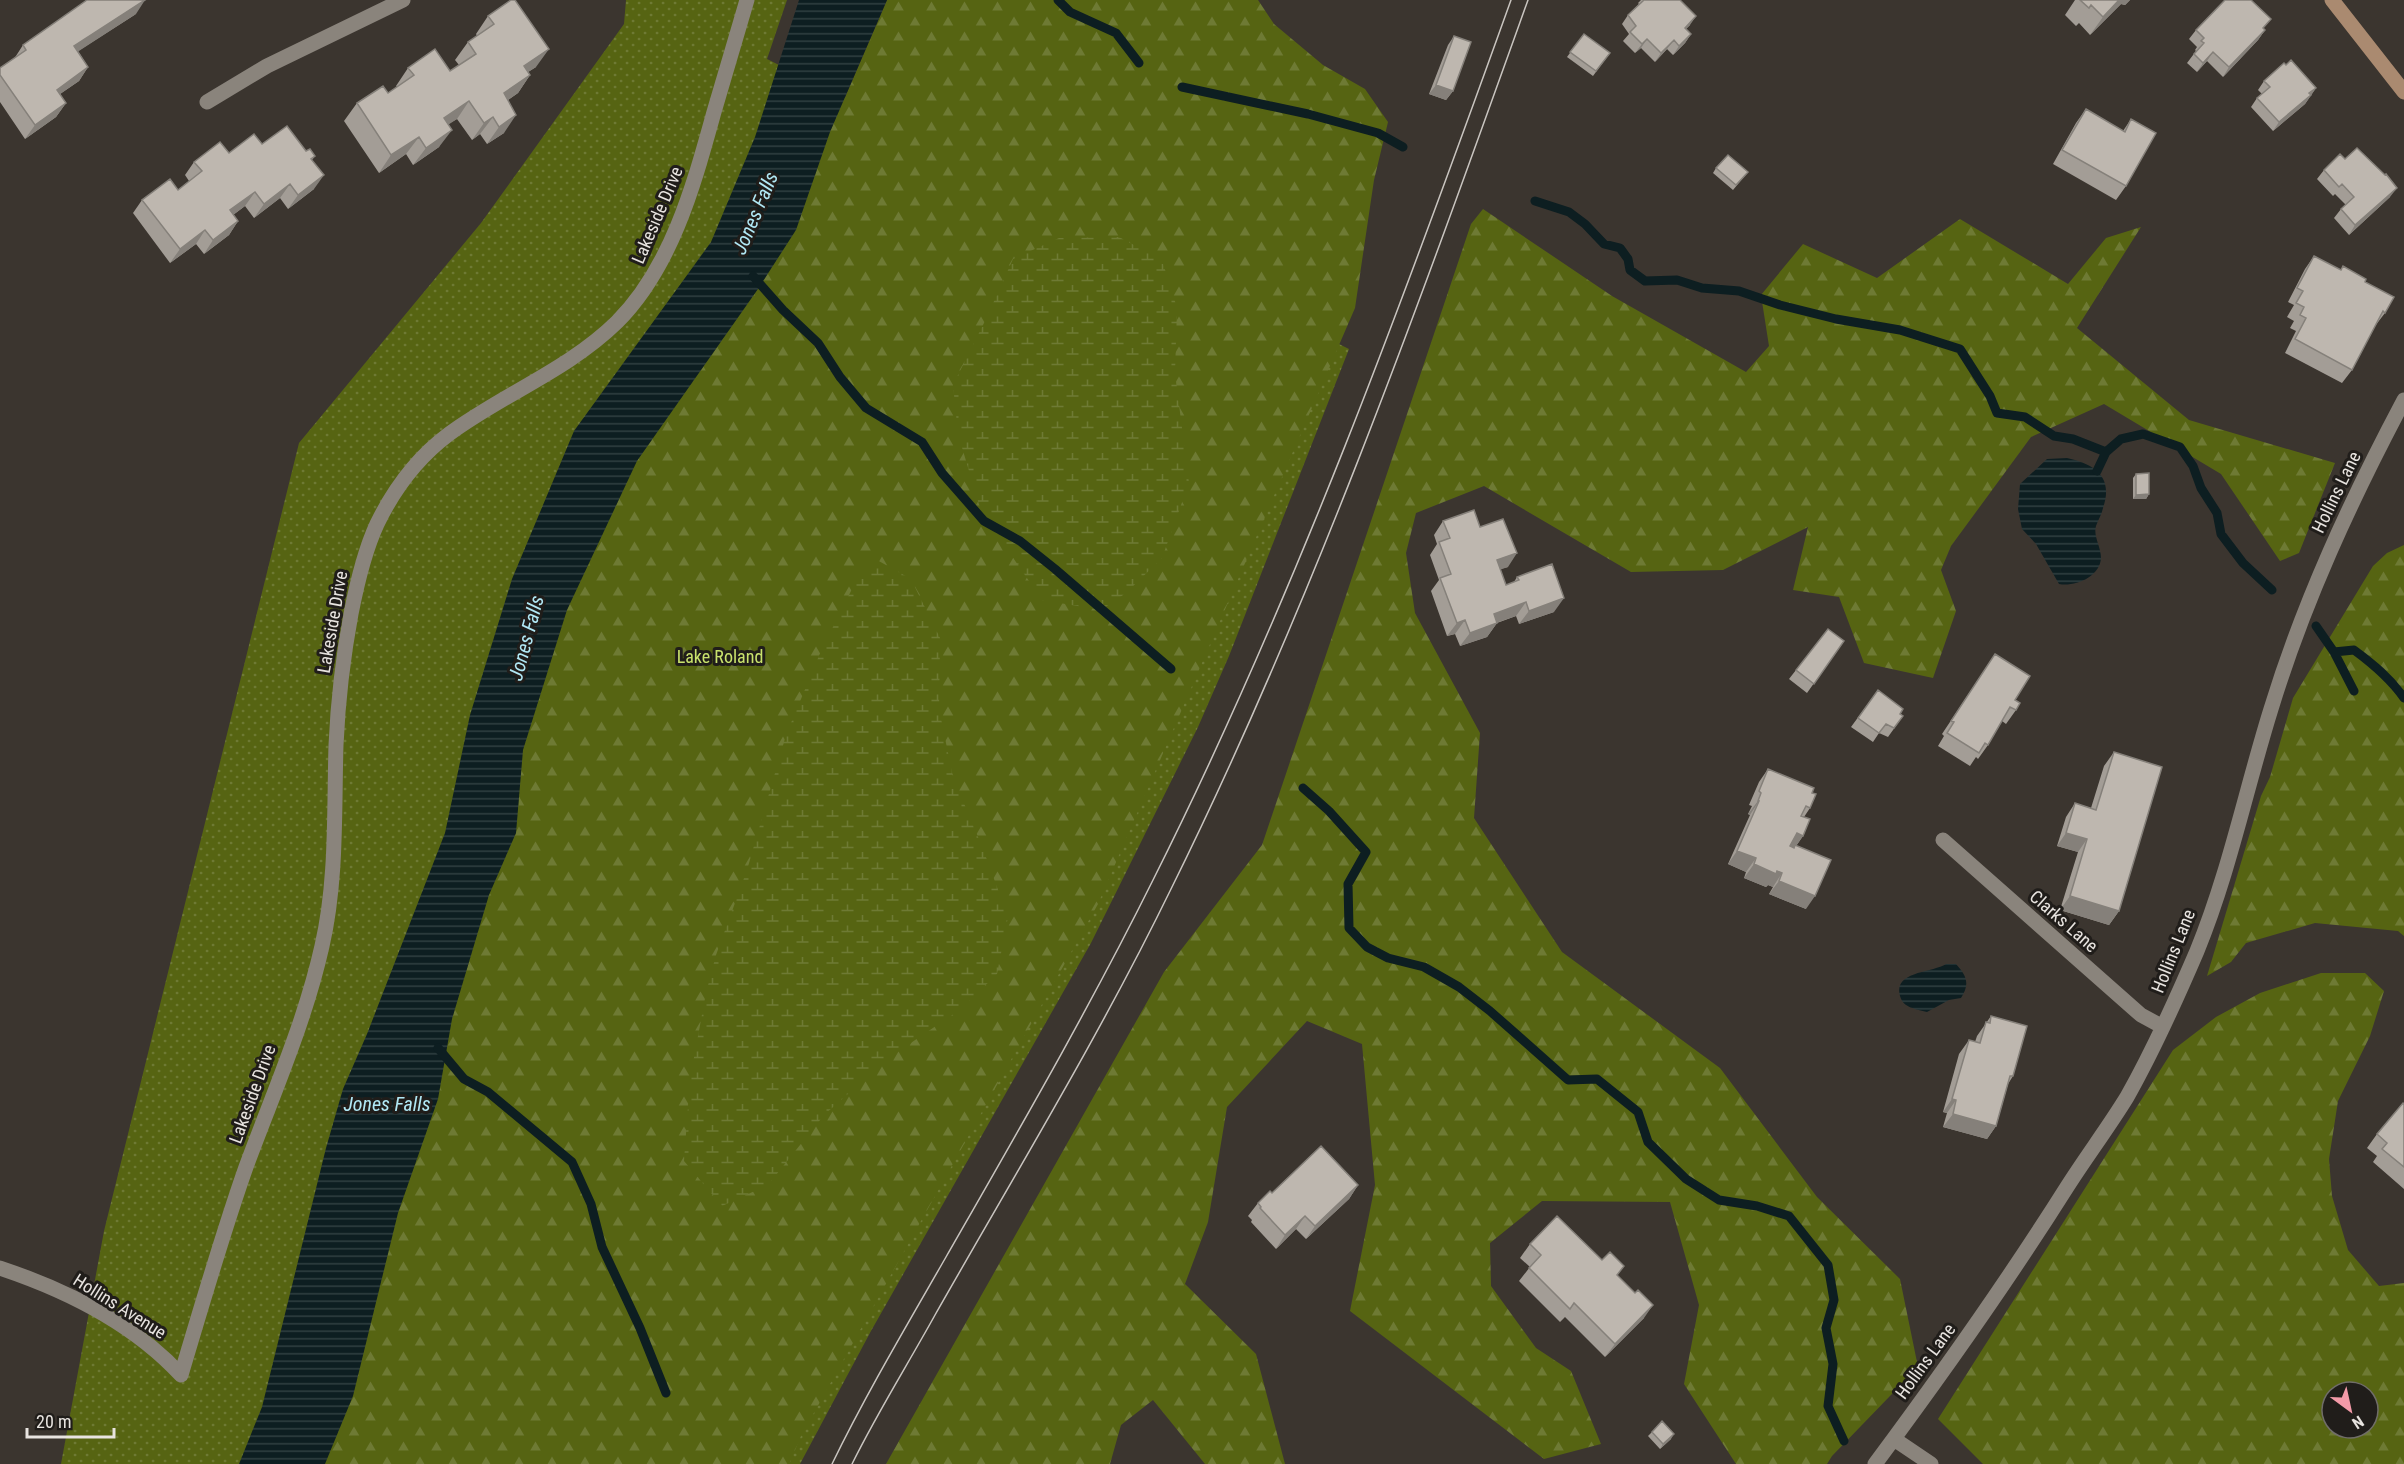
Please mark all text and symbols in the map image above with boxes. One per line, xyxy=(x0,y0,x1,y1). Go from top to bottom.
street label: Lakeside Drive xyxy=(627,163,687,267)
water label: Jones Falls xyxy=(727,168,783,258)
street label: Hollins Lane xyxy=(2307,448,2365,536)
street label: Lakeside Drive xyxy=(313,569,351,675)
water label: Jones Falls xyxy=(503,593,549,683)
park label: Lake Roland xyxy=(677,646,763,667)
street label: Clarks Lane xyxy=(2026,886,2102,956)
street label: Hollins Lane xyxy=(2147,906,2199,996)
street label: Lakeside Drive xyxy=(224,1042,280,1146)
water label: Jones Falls xyxy=(343,1092,431,1116)
street label: Hollins Avenue xyxy=(70,1269,170,1343)
street label: Hollins Lane xyxy=(1891,1319,1959,1403)
north arrow xyxy=(2320,1380,2380,1440)
scale bar xyxy=(27,1401,114,1439)
text: 20 m xyxy=(36,1411,71,1432)
text: N xyxy=(2349,1412,2367,1433)

